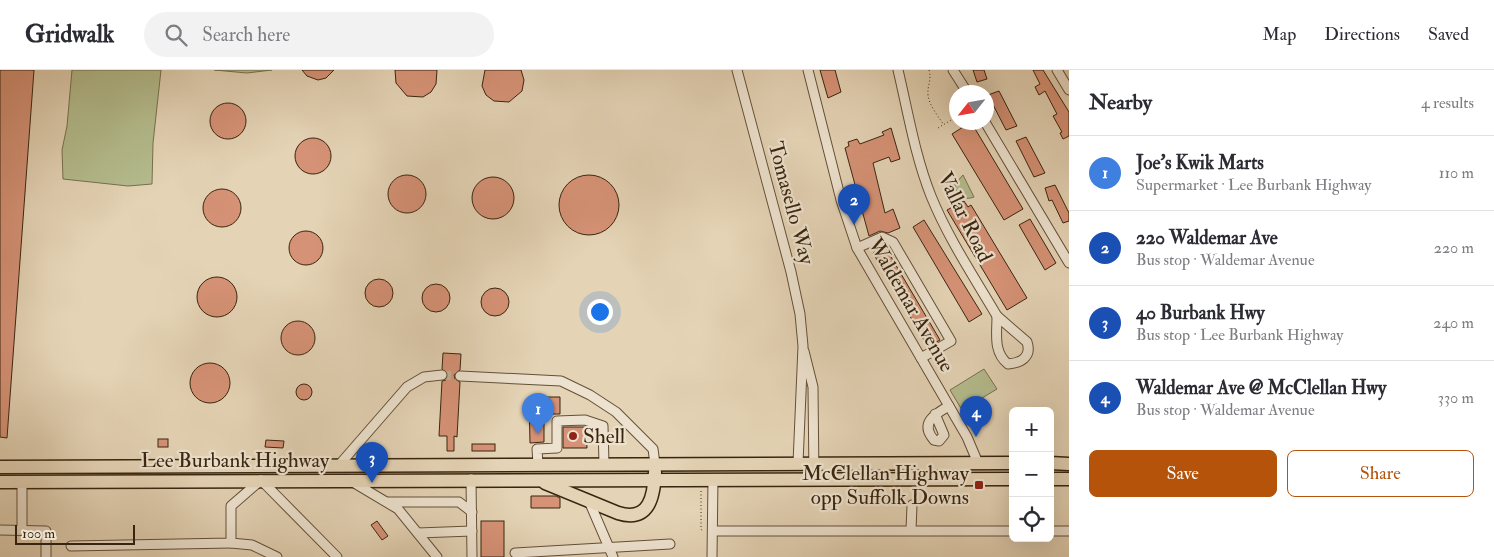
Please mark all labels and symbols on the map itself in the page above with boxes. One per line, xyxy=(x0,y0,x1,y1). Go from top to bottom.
north arrow xyxy=(949,85,994,130)
street label: Tomasello Way xyxy=(762,139,821,268)
street label: Vallar Road xyxy=(932,167,999,267)
pin: 2 xyxy=(838,184,870,225)
street label: Waldemar Avenue xyxy=(861,232,960,377)
your location xyxy=(587,299,613,325)
pin: 1 xyxy=(522,393,554,434)
pin: 4 xyxy=(960,396,992,437)
place label: Shell xyxy=(583,423,626,450)
marker: Shell xyxy=(567,430,579,442)
pin: 3 xyxy=(356,442,388,483)
street label: Lee Burbank Highway xyxy=(141,447,330,474)
place label: McClellan Highway opp Suffolk Downs xyxy=(802,460,970,511)
marker: McClellan Highway opp Suffolk Downs xyxy=(973,479,985,491)
scale bar xyxy=(15,522,135,545)

